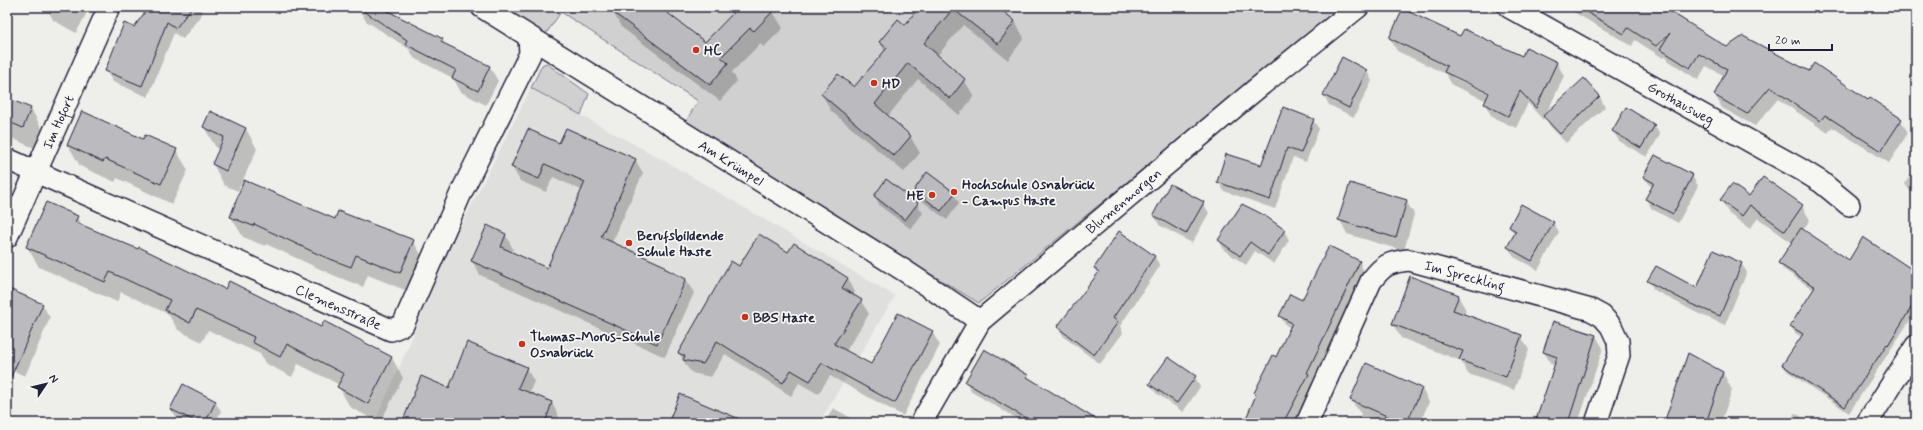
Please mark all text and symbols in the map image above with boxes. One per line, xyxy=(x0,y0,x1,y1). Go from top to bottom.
scale bar xyxy=(1769,26,1832,52)
text: 20 m xyxy=(1775,33,1801,49)
place label: HC xyxy=(704,42,722,60)
marker: HC xyxy=(691,45,701,55)
place label: HD xyxy=(882,75,900,93)
marker: HD xyxy=(869,78,879,88)
street label: Grothausweg xyxy=(1644,78,1717,130)
street label: Im Hofort xyxy=(39,92,79,152)
street label: Am Krümpel xyxy=(695,136,767,191)
street label: Blumenmorgen xyxy=(1082,164,1166,238)
place label: Hochschule Osnabrück - Campus Haste xyxy=(962,176,1095,210)
place label: HE xyxy=(907,187,924,205)
marker: Hochschule Osnabrück - Campus Haste xyxy=(949,187,959,197)
marker: HE xyxy=(927,190,937,200)
place label: Berufsbildende Schule Haste xyxy=(637,227,724,261)
marker: Berufsbildende Schule Haste xyxy=(624,238,634,248)
street label: Im Spreckling xyxy=(1422,257,1507,298)
street label: Clemensstraße xyxy=(292,281,384,335)
place label: BBS Haste xyxy=(753,309,815,327)
marker: BBS Haste xyxy=(740,312,750,322)
place label: Thomas-Morus-Schule Osnabrück xyxy=(530,328,660,362)
marker: Thomas-Morus-Schule Osnabrück xyxy=(517,339,527,349)
north arrow xyxy=(26,364,66,404)
text: N xyxy=(46,372,61,386)

